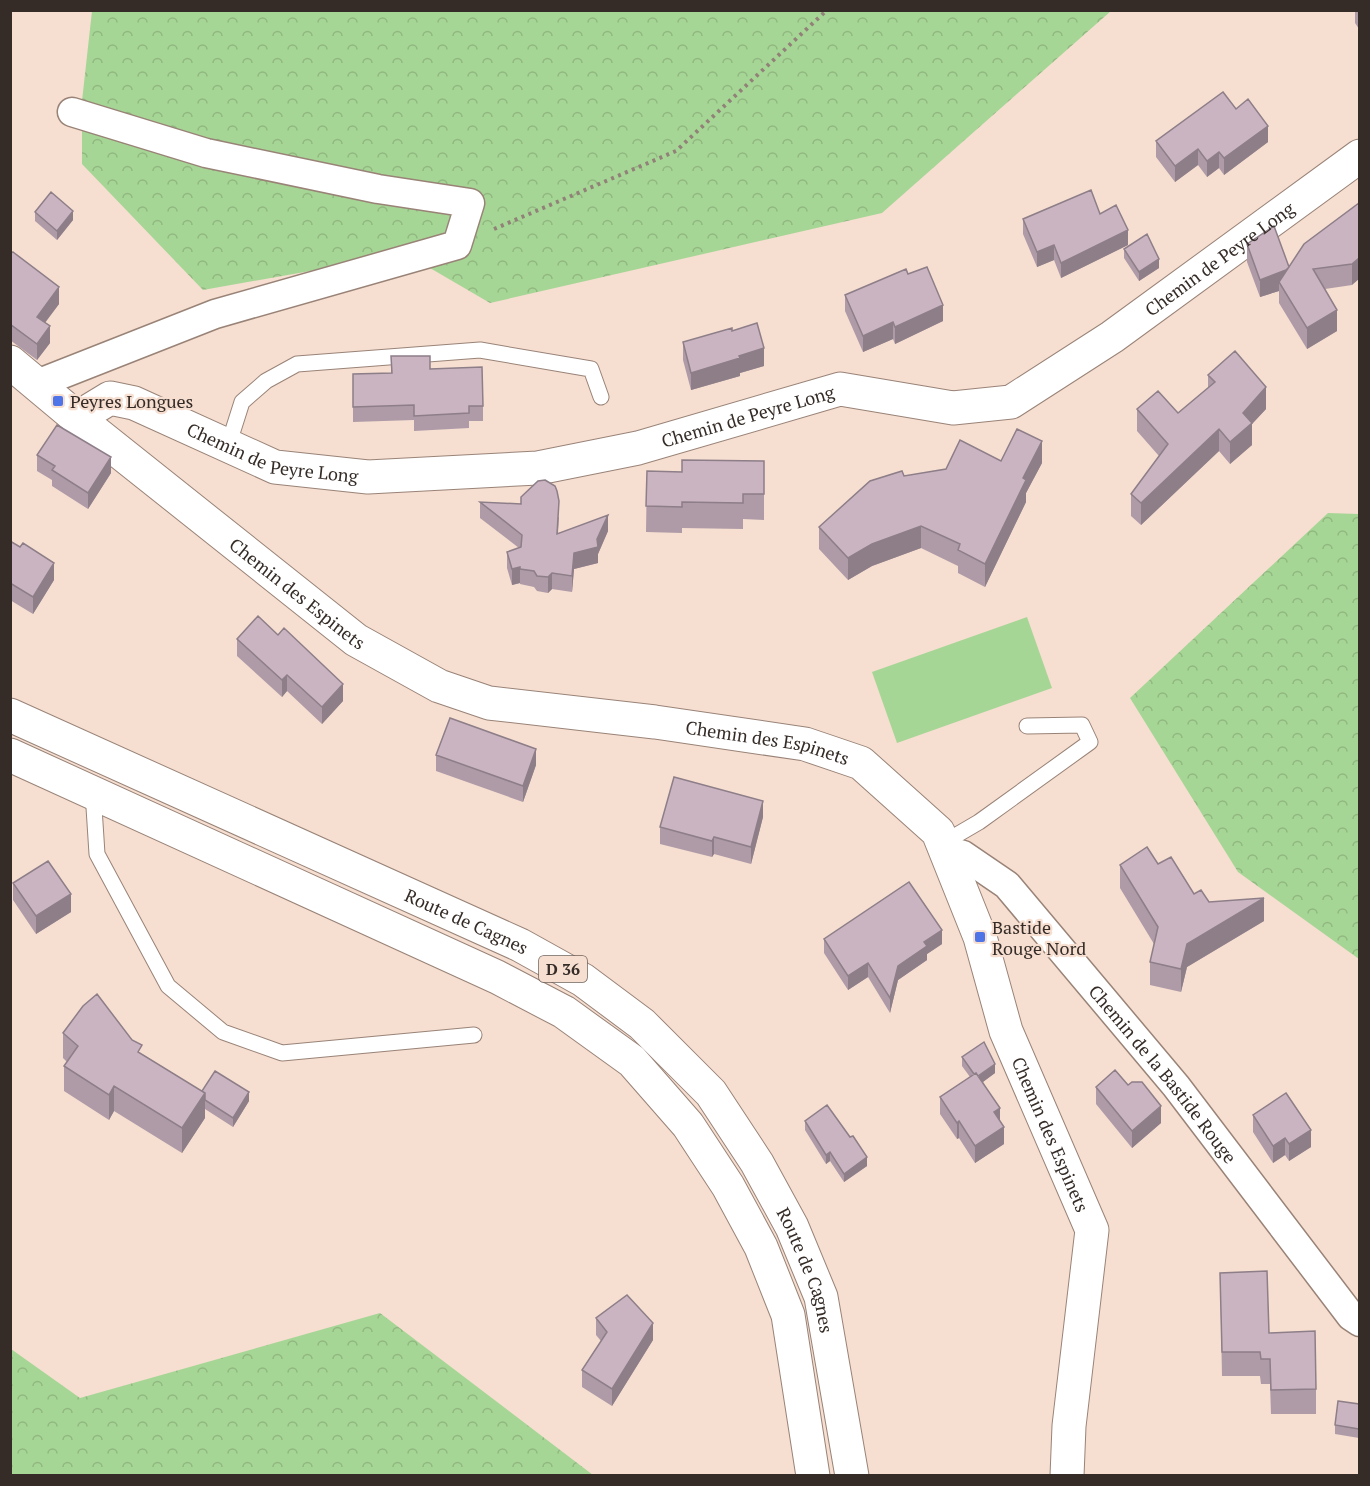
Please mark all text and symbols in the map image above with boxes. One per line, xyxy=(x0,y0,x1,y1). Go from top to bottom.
street label: Chemin de Peyre Long xyxy=(1140,196,1299,321)
street label: Chemin de Peyre Long xyxy=(658,379,838,453)
place label: Peyres Longues xyxy=(70,389,193,413)
marker: Peyres Longues xyxy=(51,394,65,408)
street label: Chemin de Peyre Long xyxy=(183,417,360,488)
street label: Chemin des Espinets xyxy=(225,532,369,655)
street label: Chemin des Espinets xyxy=(684,715,852,770)
street label: Route de Cagnes xyxy=(401,883,533,959)
place label: Bastide Rouge Nord xyxy=(992,915,1086,960)
marker: Bastide Rouge Nord xyxy=(973,930,987,944)
road number: D 36 xyxy=(539,956,587,982)
street label: Chemin de la Bastide Rouge xyxy=(1084,979,1242,1168)
street label: Chemin des Espinets xyxy=(1007,1053,1095,1216)
street label: Route de Cagnes xyxy=(772,1203,839,1335)

